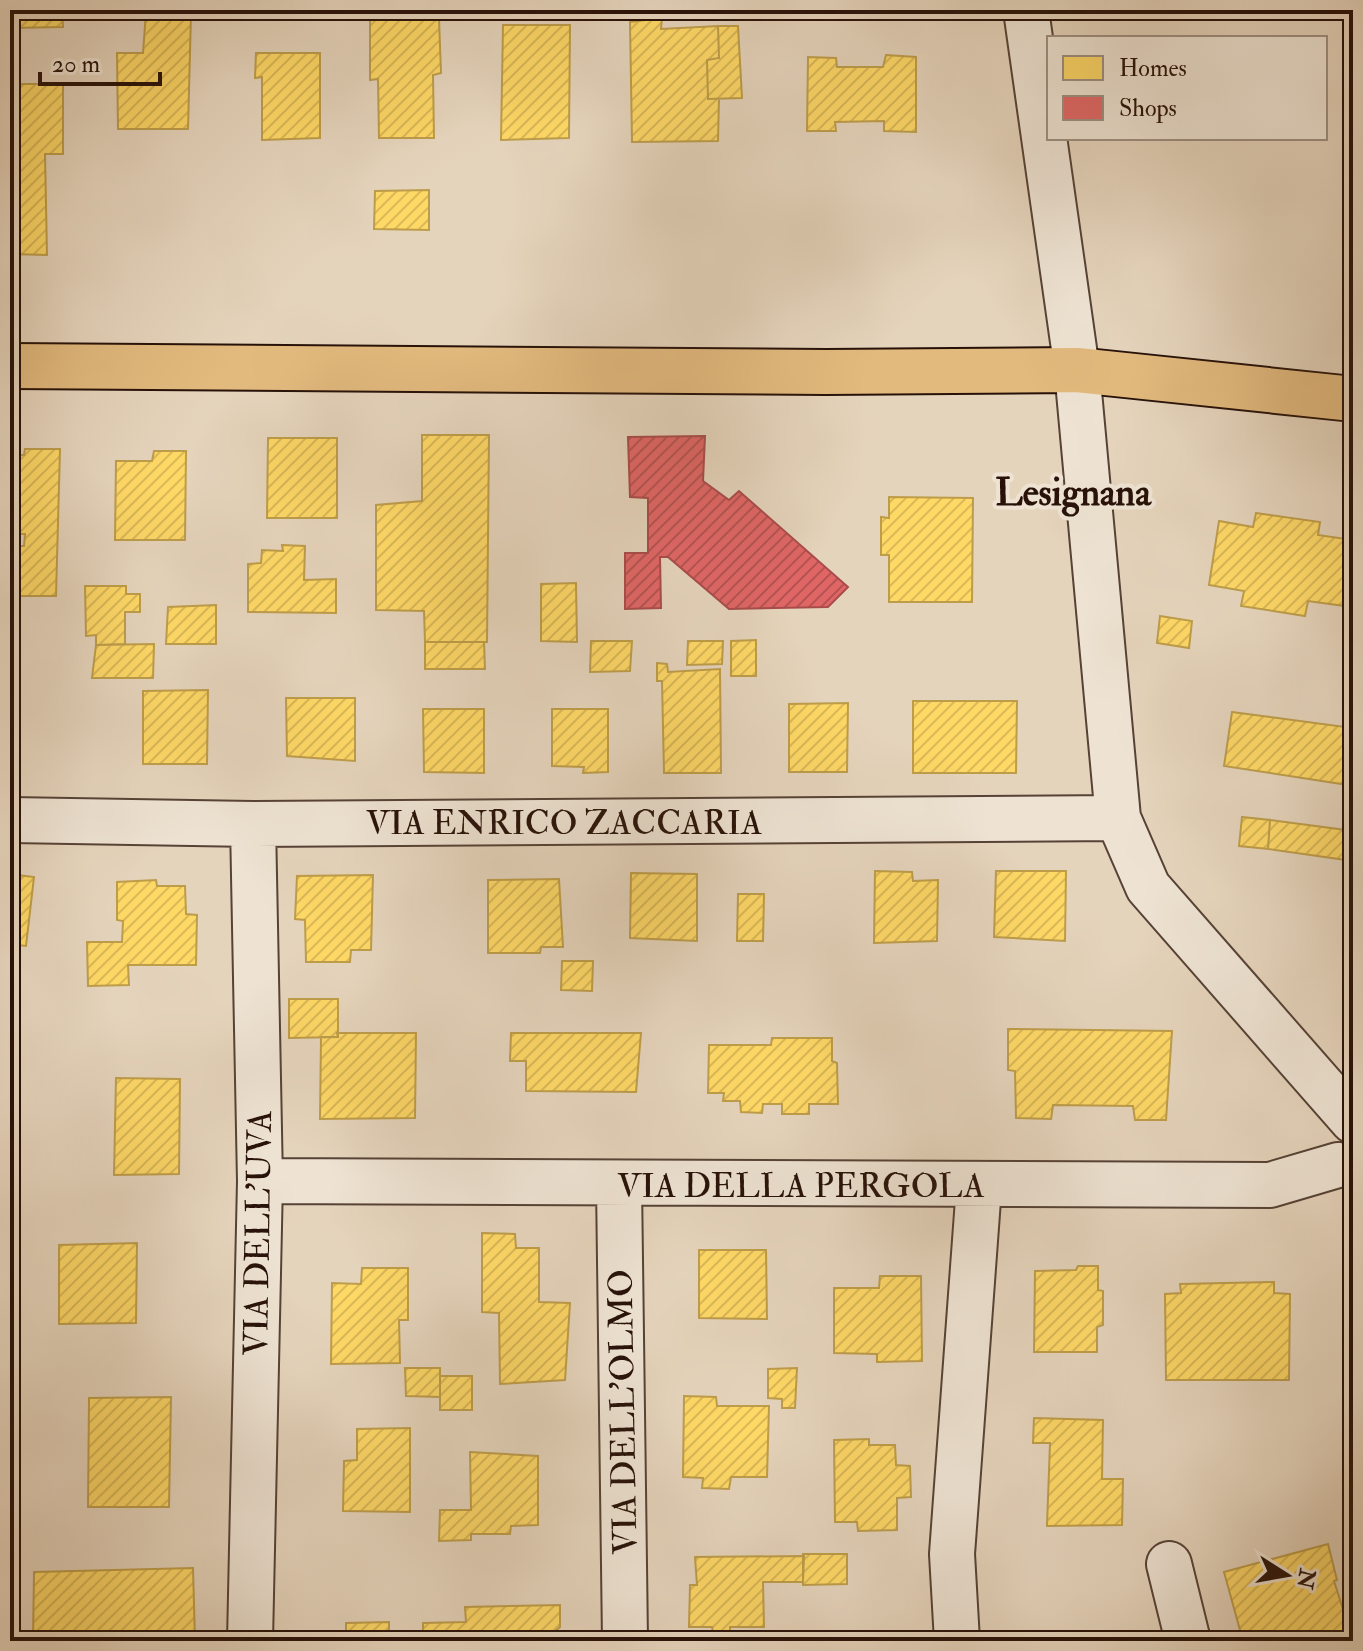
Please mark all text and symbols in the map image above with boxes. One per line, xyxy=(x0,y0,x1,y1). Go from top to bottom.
scale bar xyxy=(40,36,160,86)
legend xyxy=(1047,36,1327,140)
text: 20 m xyxy=(52,49,101,80)
text: Homes xyxy=(1119,53,1187,84)
text: Shops xyxy=(1119,93,1177,124)
district label: Lesignana xyxy=(995,469,1152,517)
street label: VIA ENRICO ZACCARIA xyxy=(366,802,763,845)
street label: VIA DELL'UVA xyxy=(235,1110,282,1356)
street label: VIA DELLA PERGOLA xyxy=(617,1165,985,1208)
street label: VIA DELL'OLMO xyxy=(600,1269,647,1555)
north arrow xyxy=(1247,1535,1327,1615)
text: N xyxy=(1290,1565,1321,1591)

